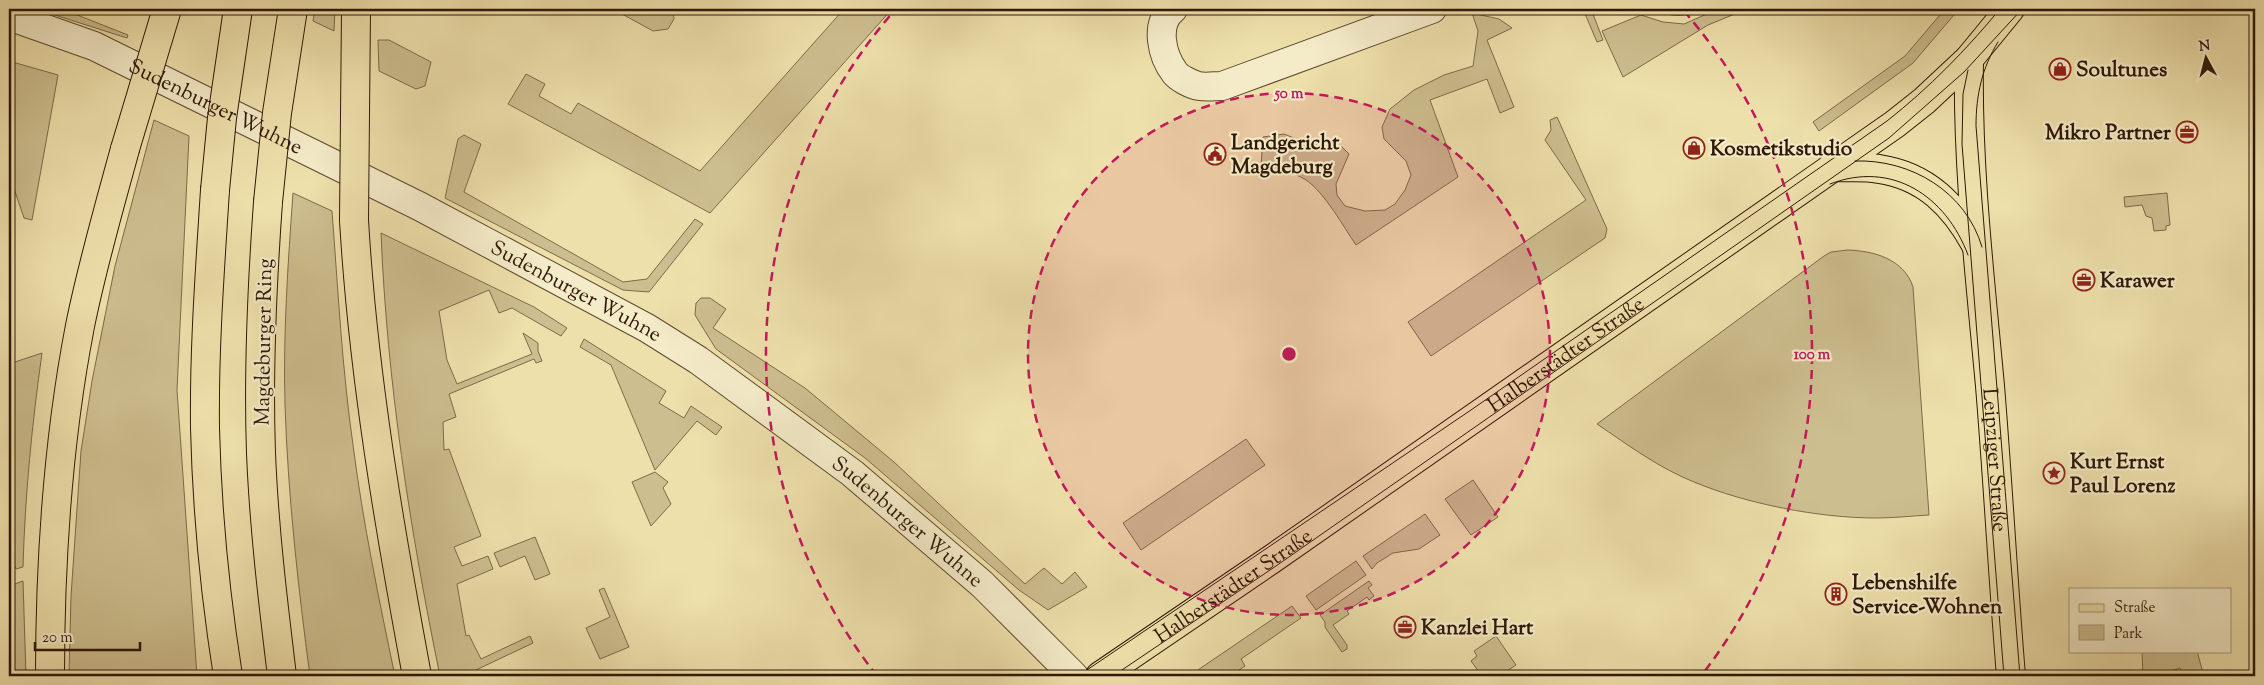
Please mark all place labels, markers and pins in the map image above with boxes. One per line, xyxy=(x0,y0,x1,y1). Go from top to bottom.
place label: Soultunes xyxy=(2076,56,2167,86)
shop icon: Soultunes xyxy=(2048,57,2072,81)
place label: Mikro Partner xyxy=(2045,119,2171,149)
office icon: Mikro Partner xyxy=(2175,120,2199,144)
place label: Landgericht Magdeburg xyxy=(1231,129,1340,183)
place label: Kosmetikstudio xyxy=(1710,135,1853,165)
shop icon: Kosmetikstudio xyxy=(1682,136,1706,160)
public building icon: Landgericht Magdeburg xyxy=(1203,142,1227,166)
place label: Karawer xyxy=(2100,267,2175,297)
office icon: Karawer xyxy=(2072,268,2096,292)
centre of rings xyxy=(1280,345,1298,363)
place label: Kurt Ernst Paul Lorenz xyxy=(2070,448,2176,502)
place icon: Kurt Ernst Paul Lorenz xyxy=(2042,461,2066,485)
place label: Lebenshilfe Service-Wohnen xyxy=(1852,569,2003,623)
building icon: Lebenshilfe Service-Wohnen xyxy=(1824,582,1848,606)
place label: Kanzlei Hart xyxy=(1421,614,1534,644)
office icon: Kanzlei Hart xyxy=(1393,615,1417,639)

